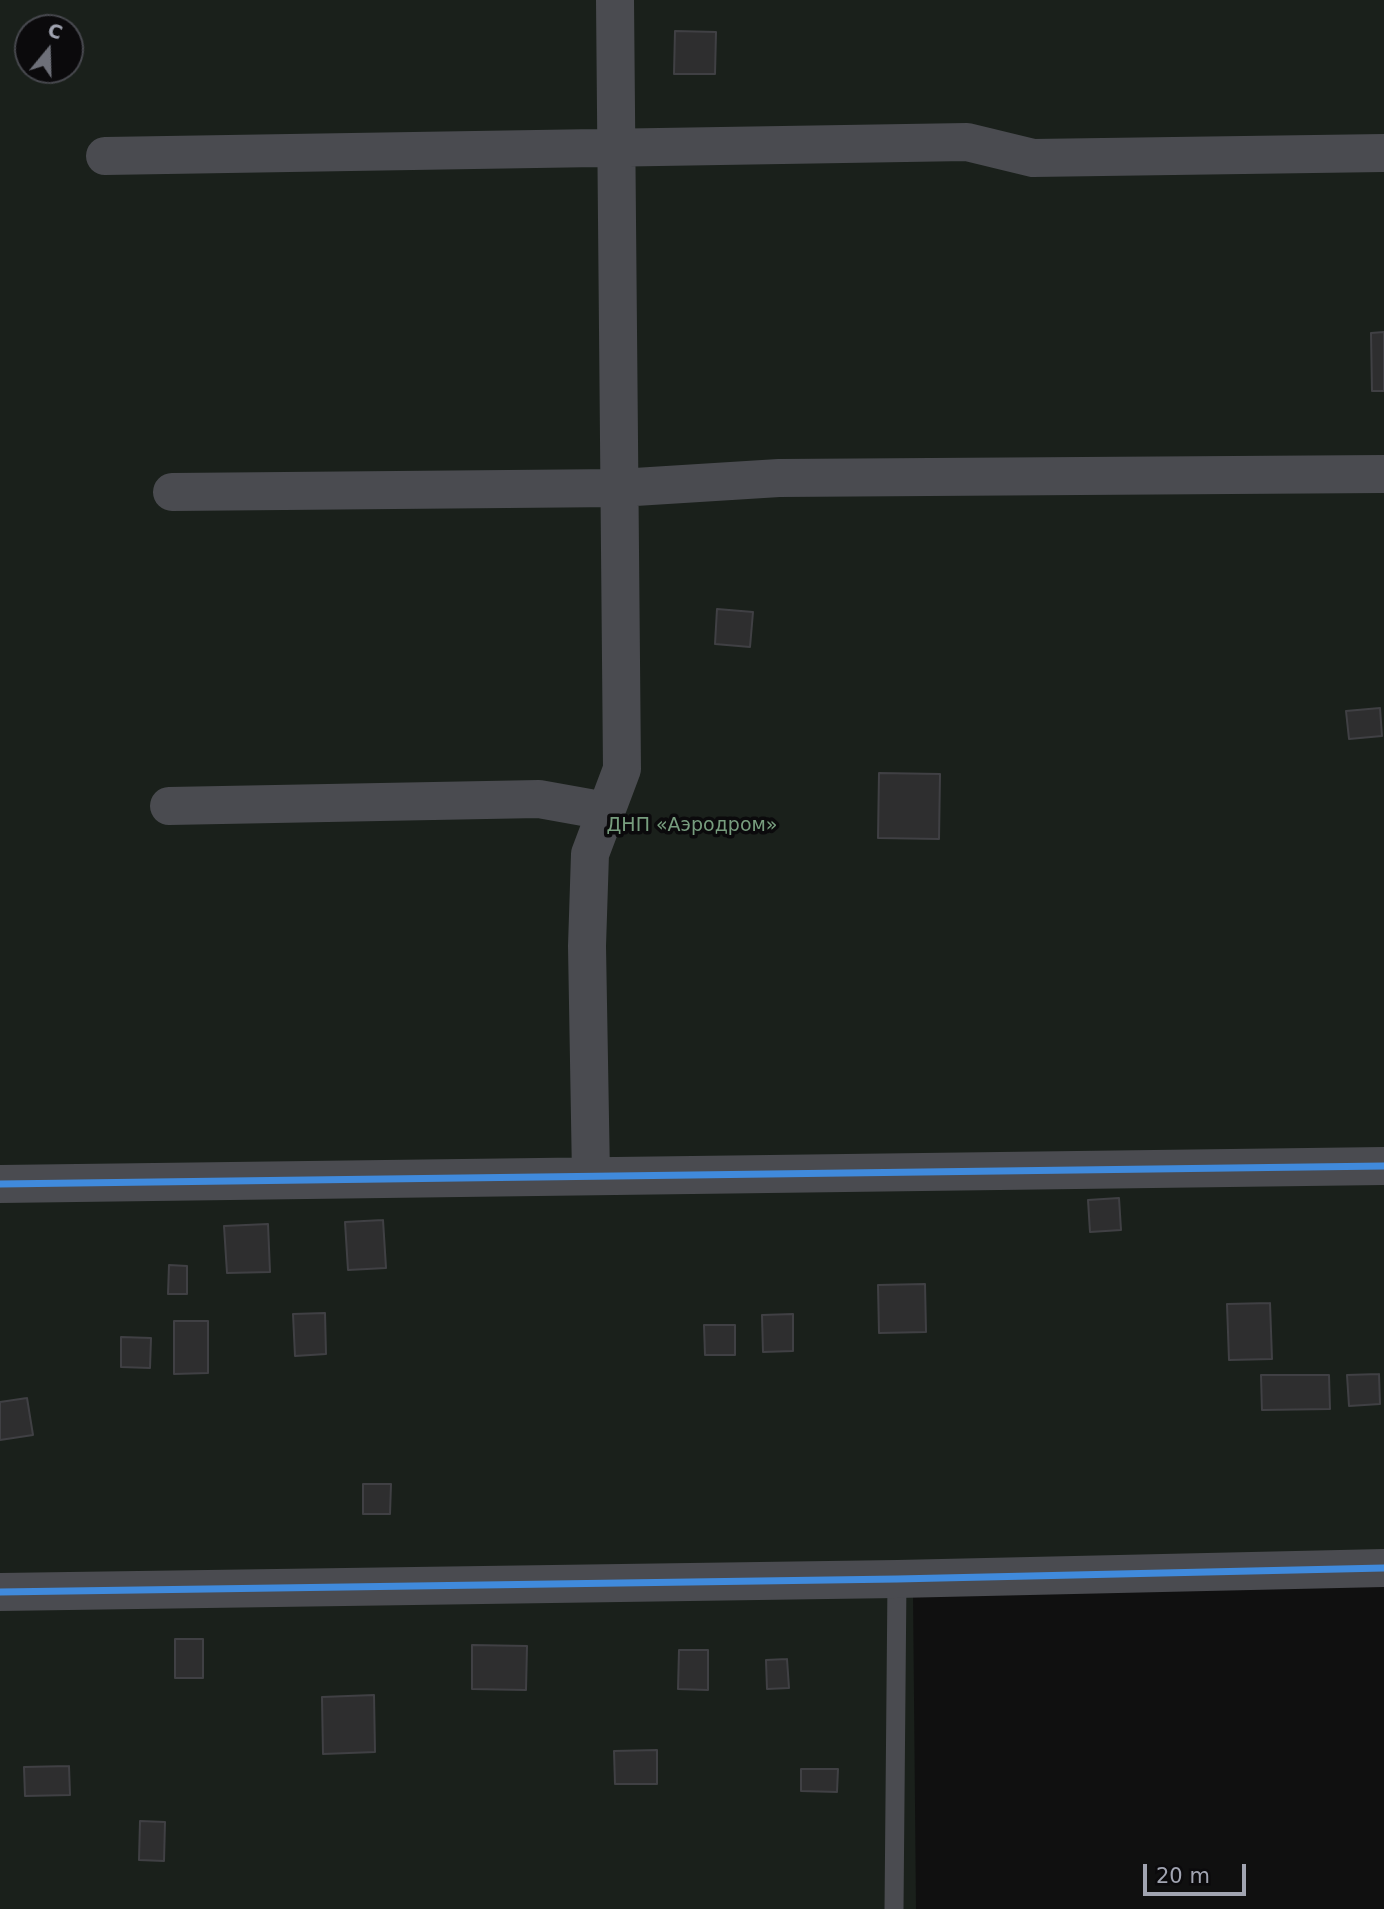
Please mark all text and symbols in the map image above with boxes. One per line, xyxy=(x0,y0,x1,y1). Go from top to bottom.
north arrow xyxy=(14,14,84,84)
text: С xyxy=(45,18,65,44)
park label: ДНП «Аэродром» xyxy=(607,815,777,837)
scale bar xyxy=(1146,1850,1249,1894)
text: 20 m xyxy=(1156,1864,1210,1888)

